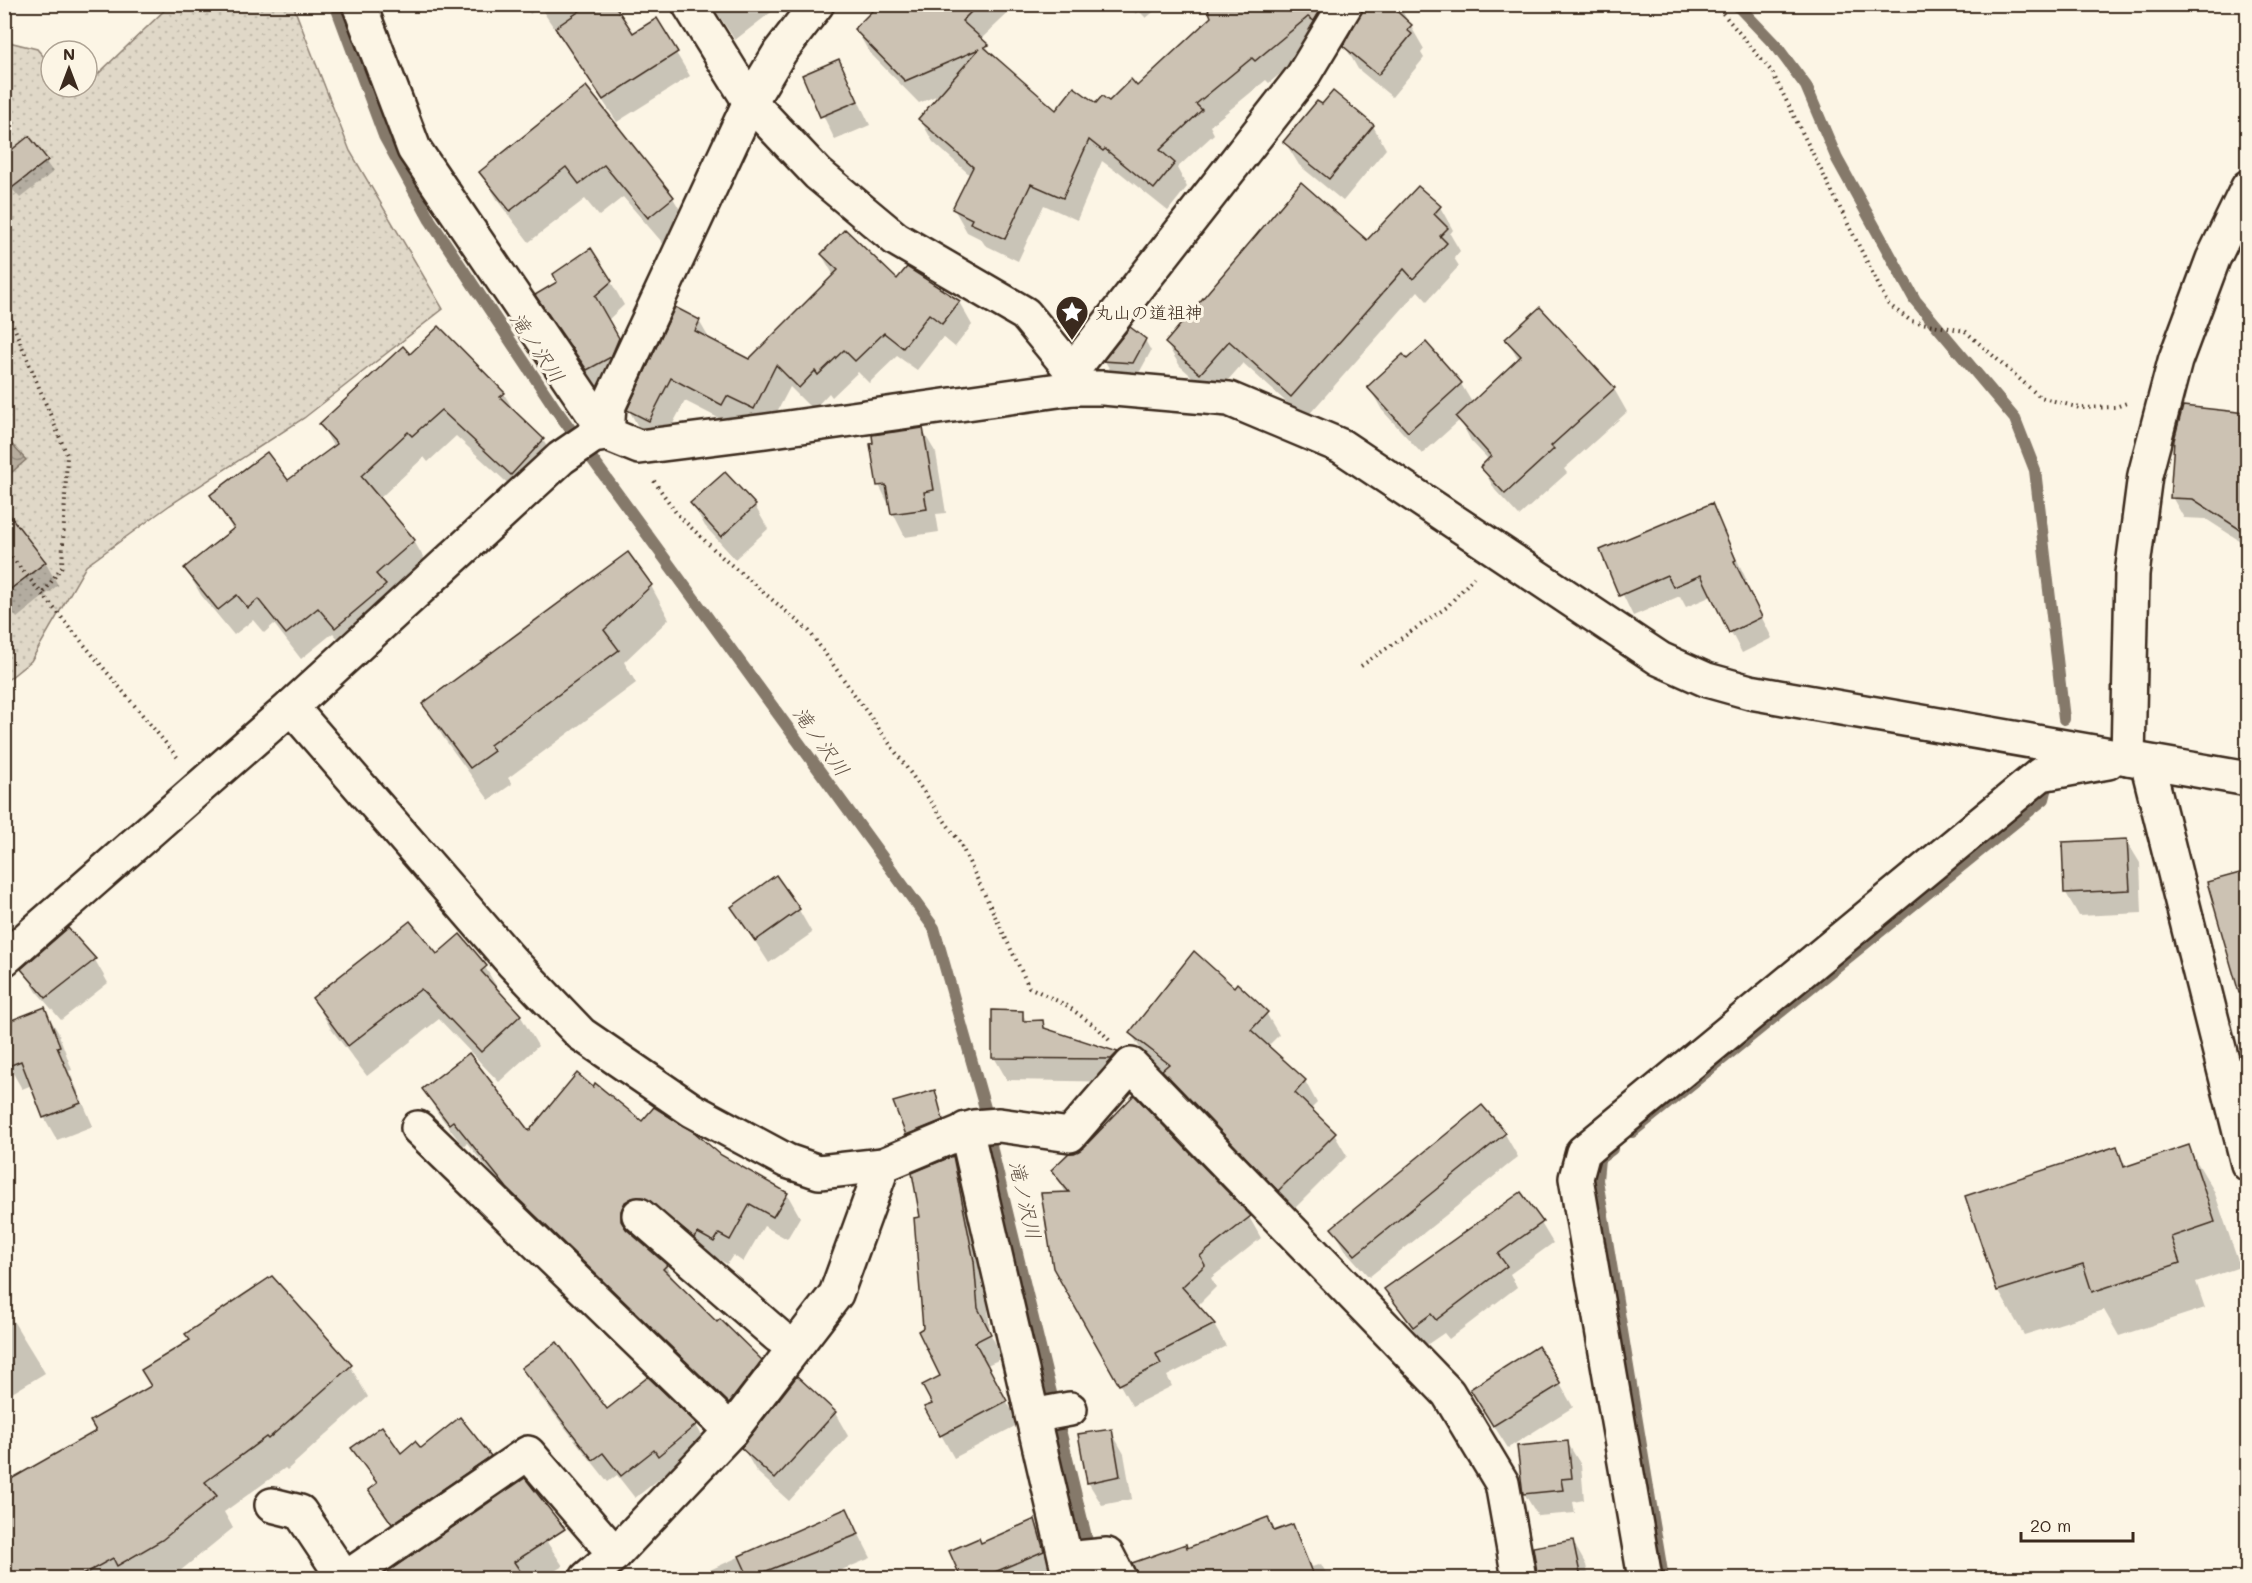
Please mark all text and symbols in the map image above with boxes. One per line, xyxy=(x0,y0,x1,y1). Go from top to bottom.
north arrow xyxy=(39,39,99,99)
text: N xyxy=(63,43,75,64)
place icon: 丸山の道祖神 xyxy=(1054,294,1090,341)
place label: 丸山の道祖神 xyxy=(1095,300,1203,324)
water label: 滝ノ沢川 xyxy=(505,307,571,387)
water label: 滝ノ沢川 xyxy=(788,701,856,781)
water label: 滝ノ沢川 xyxy=(1004,1158,1048,1242)
scale bar xyxy=(2021,1505,2134,1543)
text: 20 m xyxy=(2030,1513,2071,1537)

